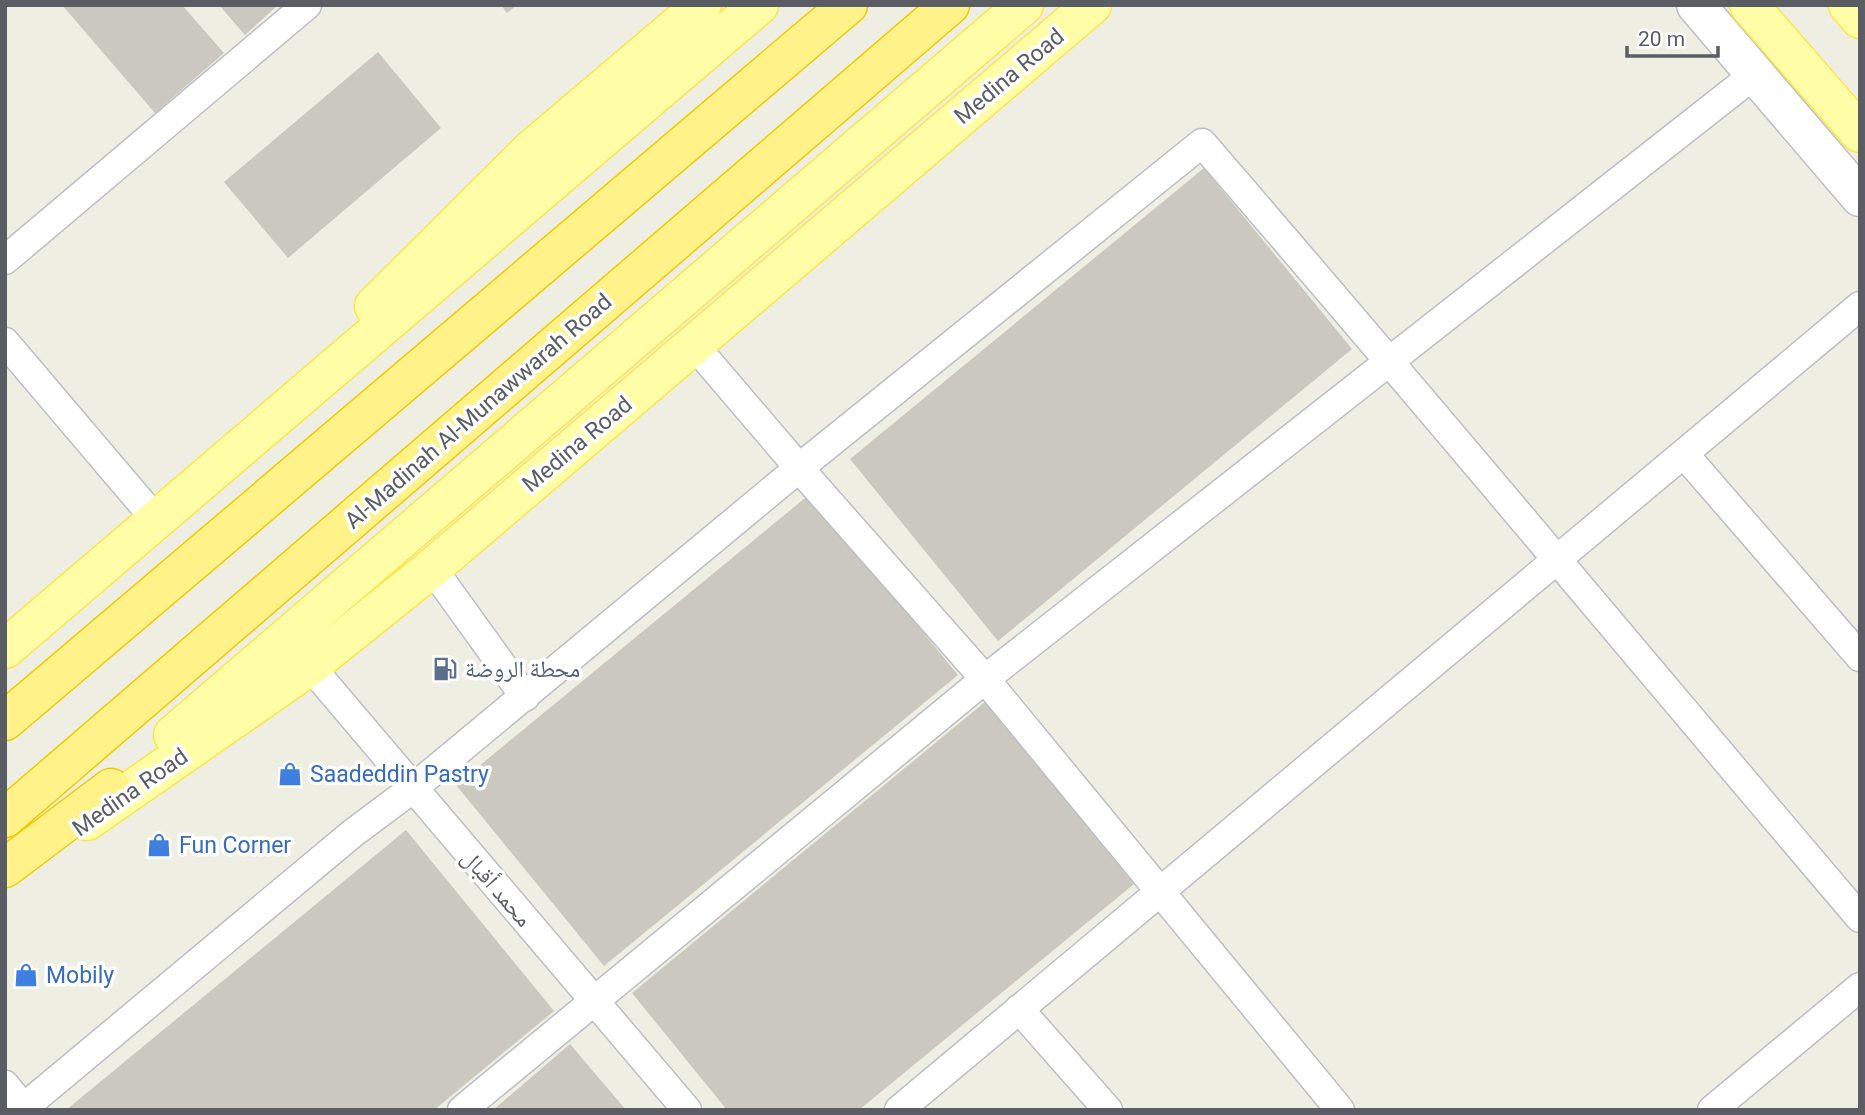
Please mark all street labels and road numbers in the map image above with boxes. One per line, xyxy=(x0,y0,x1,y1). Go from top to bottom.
street label: Medina Road xyxy=(949,23,1070,130)
street label: Al-Madinah Al-Munawwarah Road xyxy=(339,288,617,535)
street label: Medina Road xyxy=(517,391,638,498)
street label: Medina Road xyxy=(67,743,193,842)
street label: محمد أقبال xyxy=(456,844,538,932)

